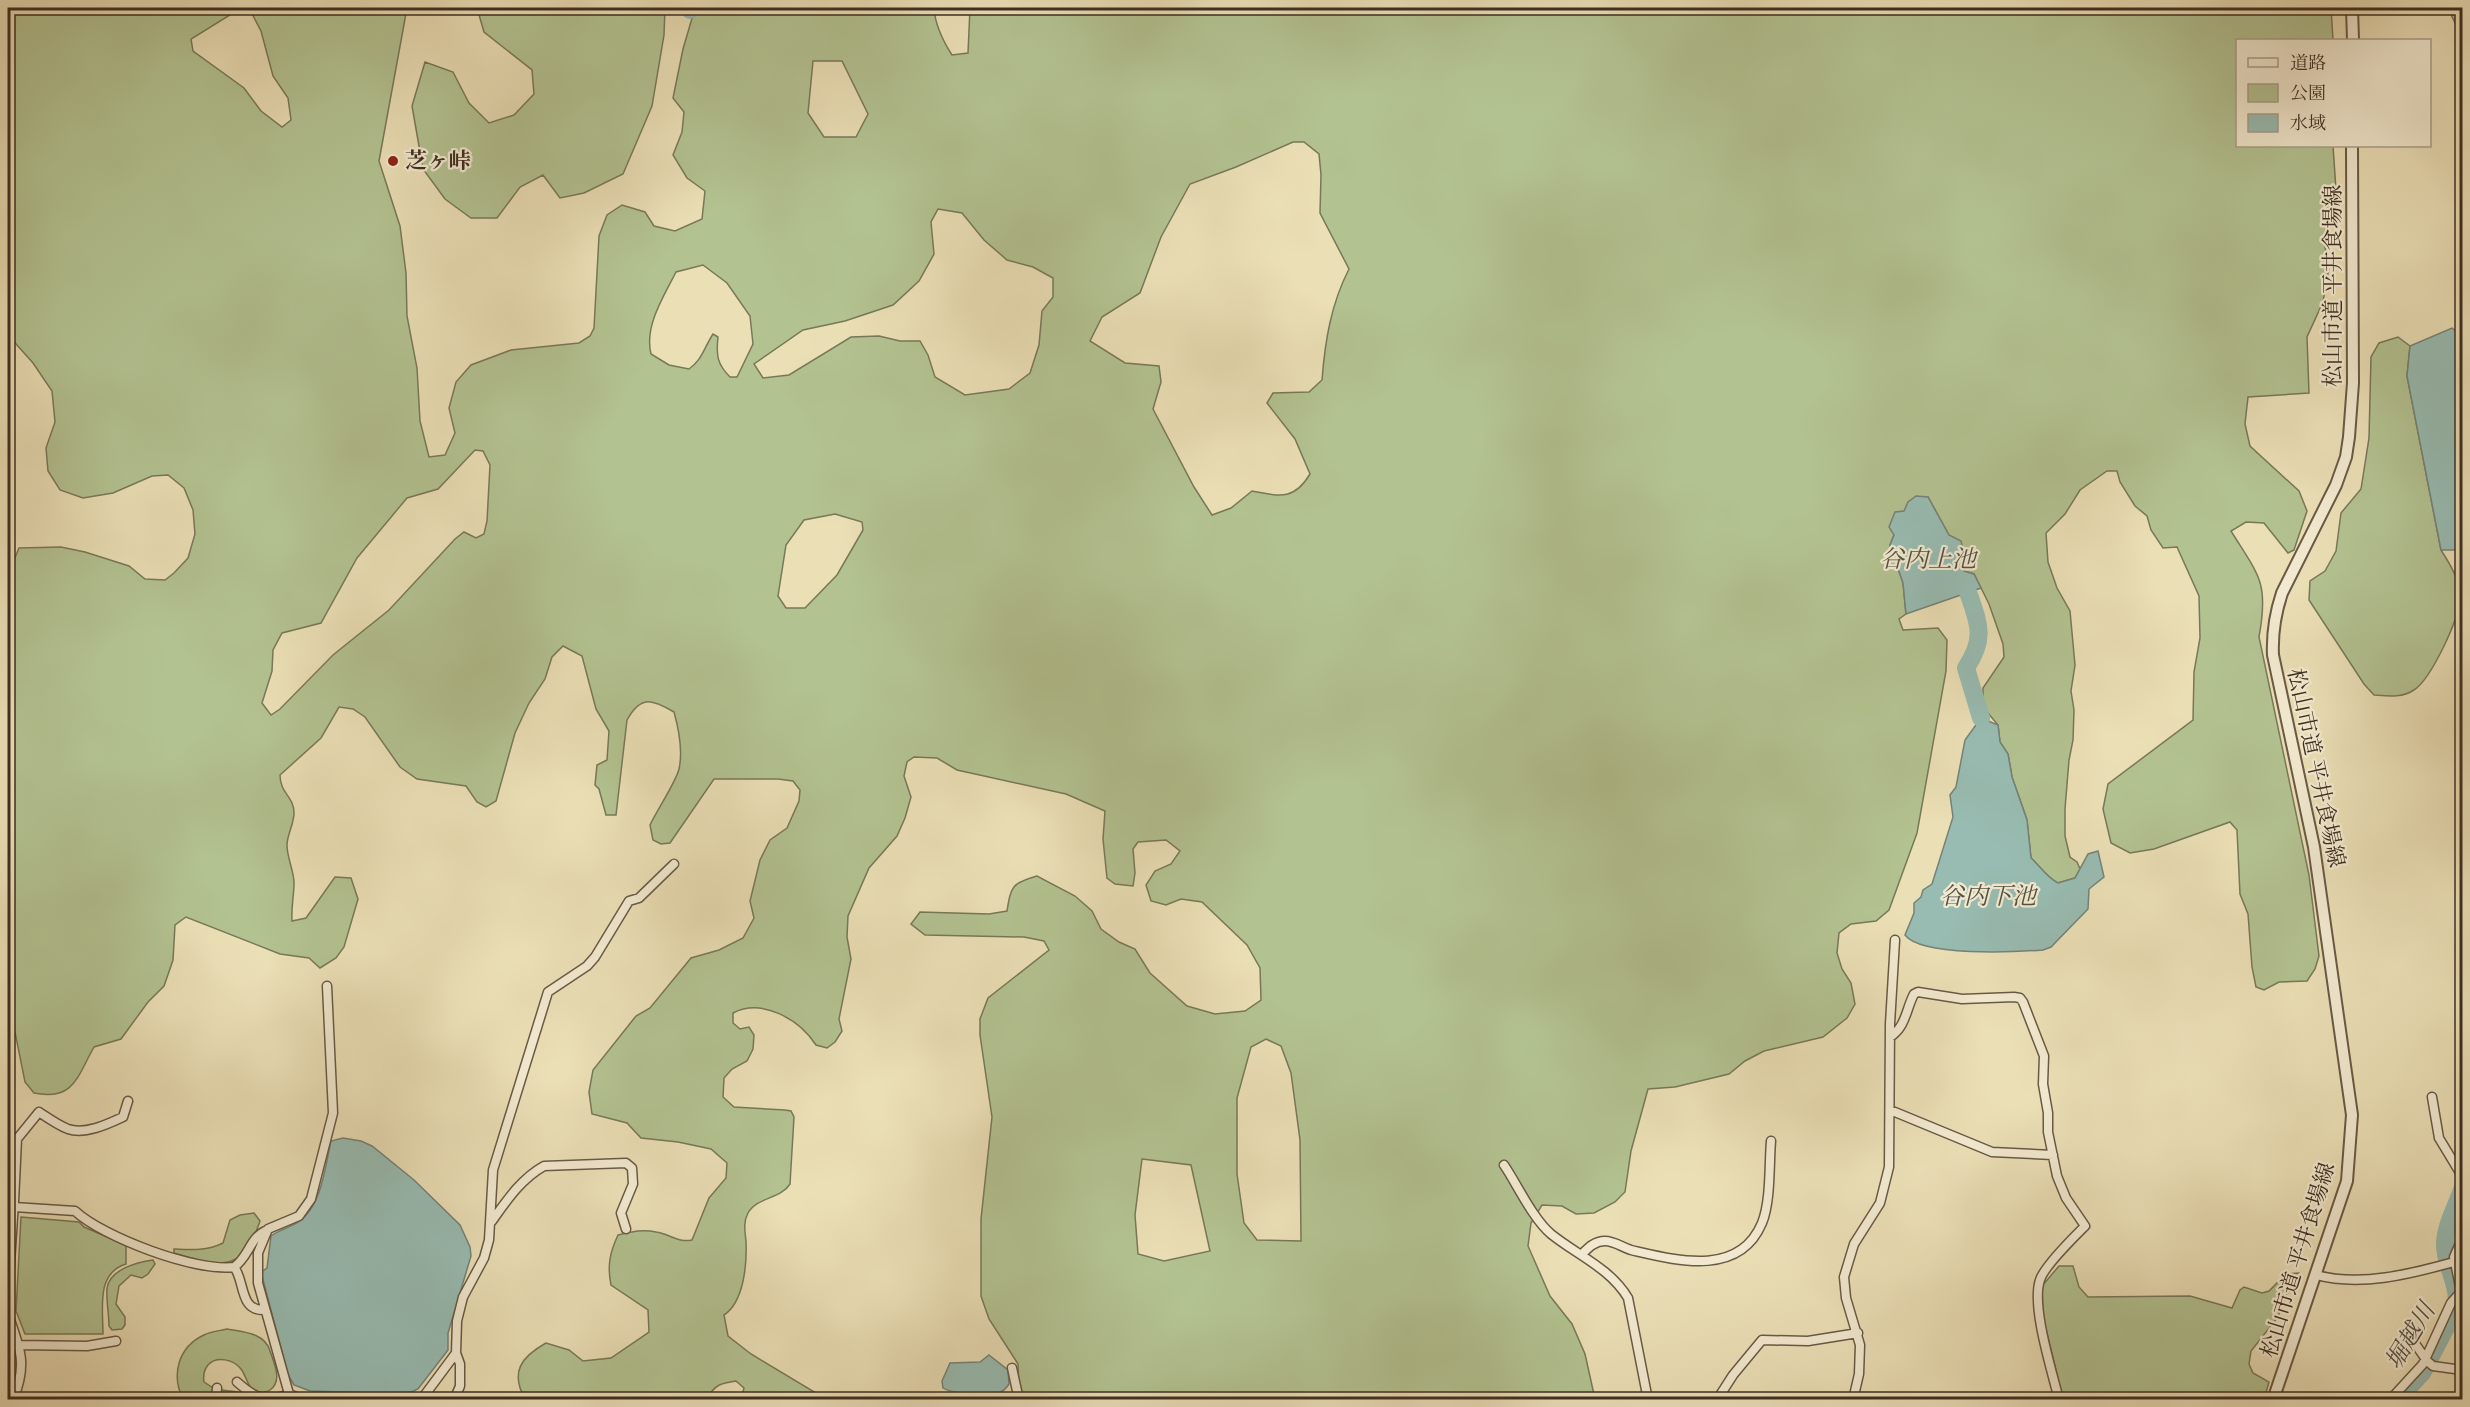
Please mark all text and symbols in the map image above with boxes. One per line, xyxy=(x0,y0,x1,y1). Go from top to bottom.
legend xyxy=(2236,39,2431,147)
text: 道路 xyxy=(2290,53,2326,74)
text: 公園 xyxy=(2290,83,2326,104)
text: 水域 xyxy=(2290,113,2326,134)
place label: 芝ヶ峠 xyxy=(405,148,471,174)
marker: 芝ヶ峠 xyxy=(386,154,400,168)
street label: 松山市道 平井食場線 xyxy=(2320,185,2346,387)
water label: 谷内上池 xyxy=(1880,545,1979,573)
street label: 松山市道 平井食場線 xyxy=(2282,666,2350,870)
water label: 谷内下池 xyxy=(1940,882,2039,910)
street label: 松山市道 平井食場線 xyxy=(2256,1159,2340,1361)
water label: 堀越川 xyxy=(2379,1295,2442,1374)

